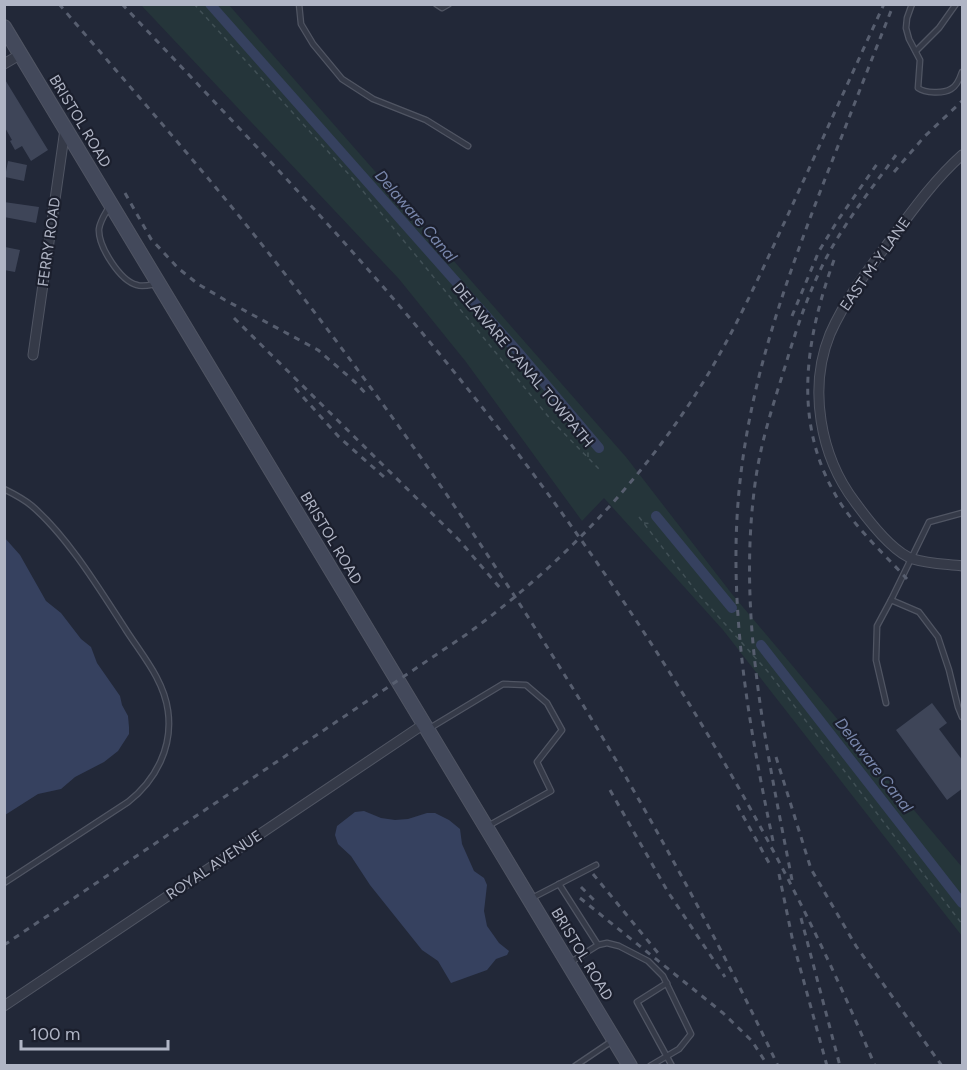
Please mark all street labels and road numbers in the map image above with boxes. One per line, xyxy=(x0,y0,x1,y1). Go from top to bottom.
street label: BRISTOL ROAD xyxy=(45,71,115,171)
street label: FERRY ROAD xyxy=(34,196,64,288)
street label: EAST M-Y LANE xyxy=(836,214,914,314)
street label: DELAWARE CANAL TOWPATH xyxy=(449,279,597,451)
street label: BRISTOL ROAD xyxy=(296,488,366,588)
street label: ROYAL AVENUE xyxy=(163,826,265,904)
street label: BRISTOL ROAD xyxy=(547,904,617,1004)

